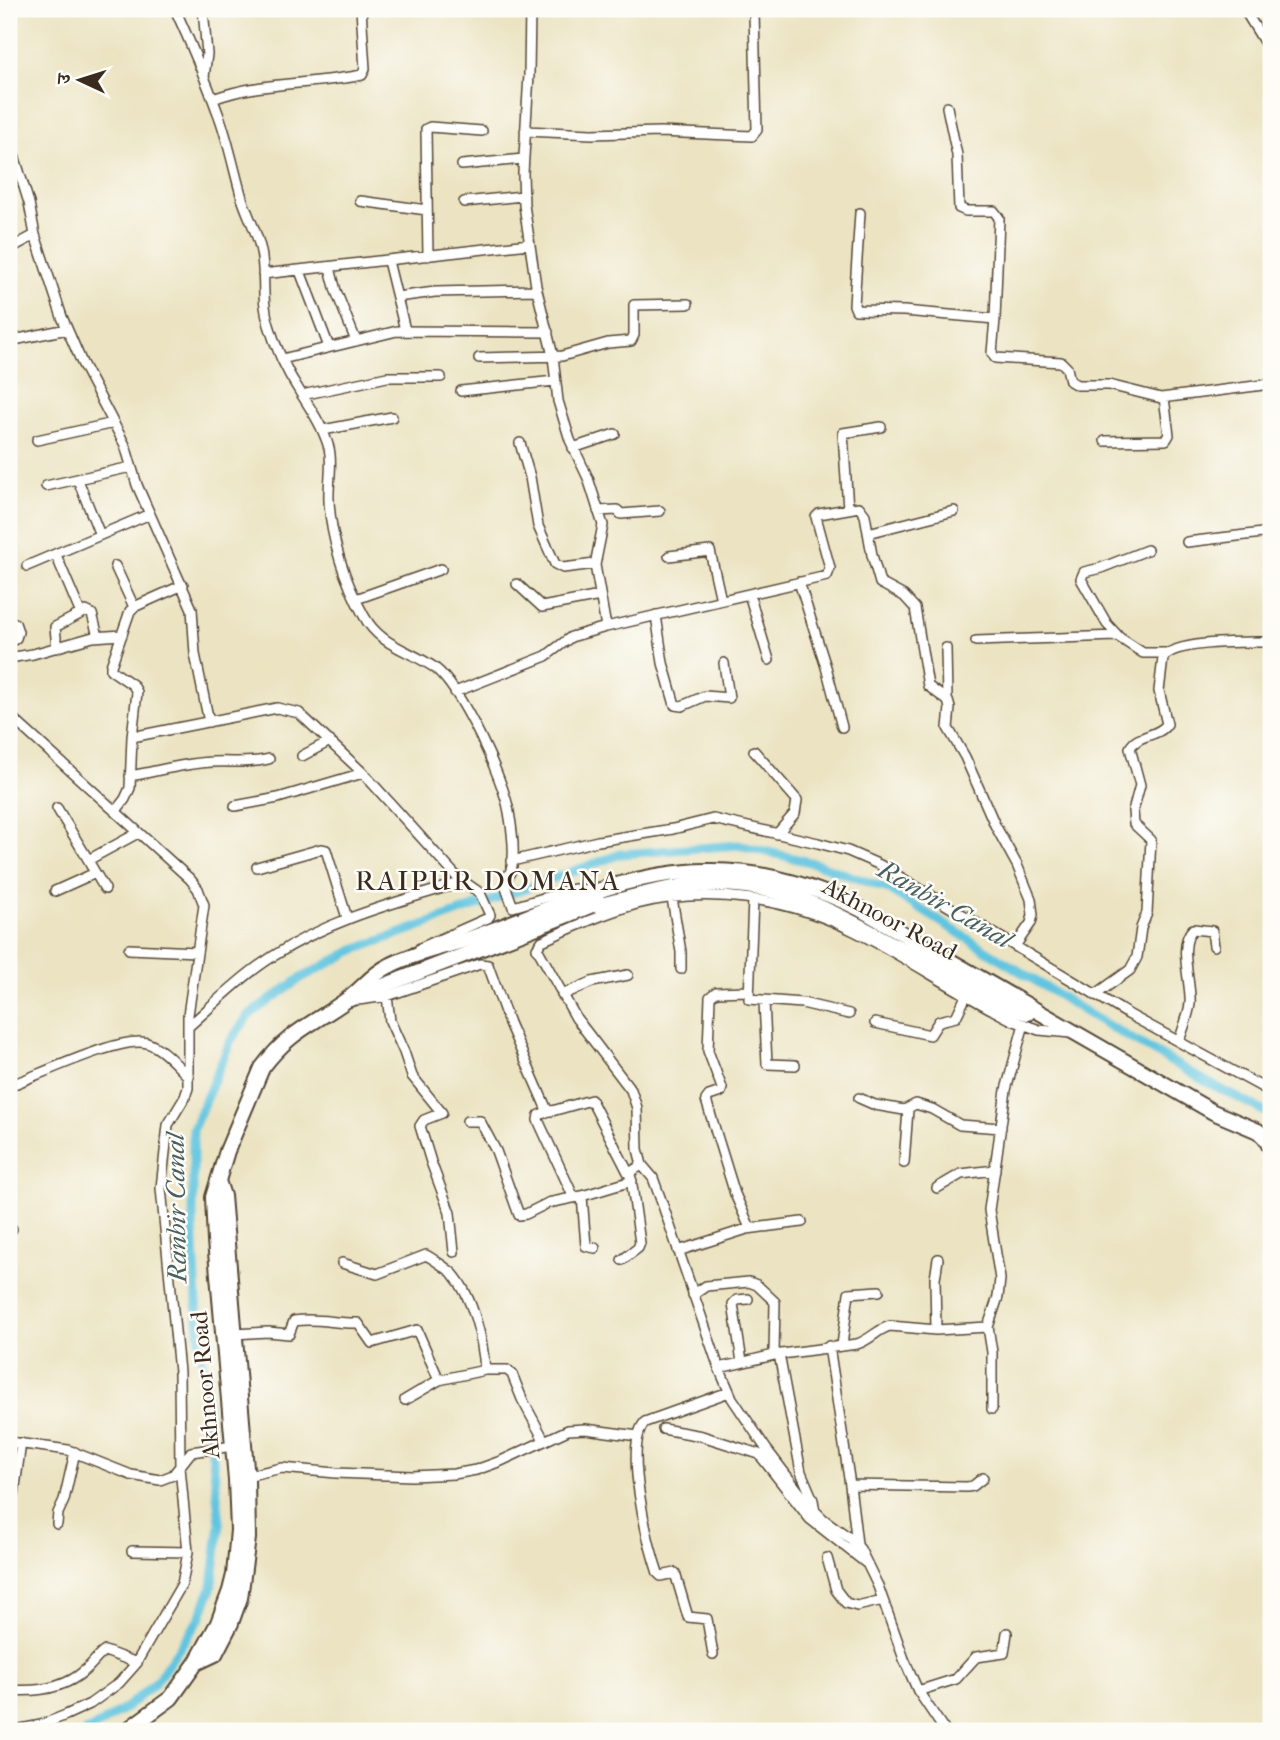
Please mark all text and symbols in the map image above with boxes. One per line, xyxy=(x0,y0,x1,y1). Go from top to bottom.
north arrow xyxy=(46,46,116,116)
text: उ xyxy=(53,72,75,86)
water label: Ranbir Canal xyxy=(871,853,1019,956)
district label: RAIPUR DOMANA xyxy=(355,864,621,897)
street label: Akhnoor Road xyxy=(817,871,963,967)
water label: Ranbir Canal xyxy=(160,1130,193,1285)
street label: Akhnoor Road xyxy=(185,1309,225,1461)

